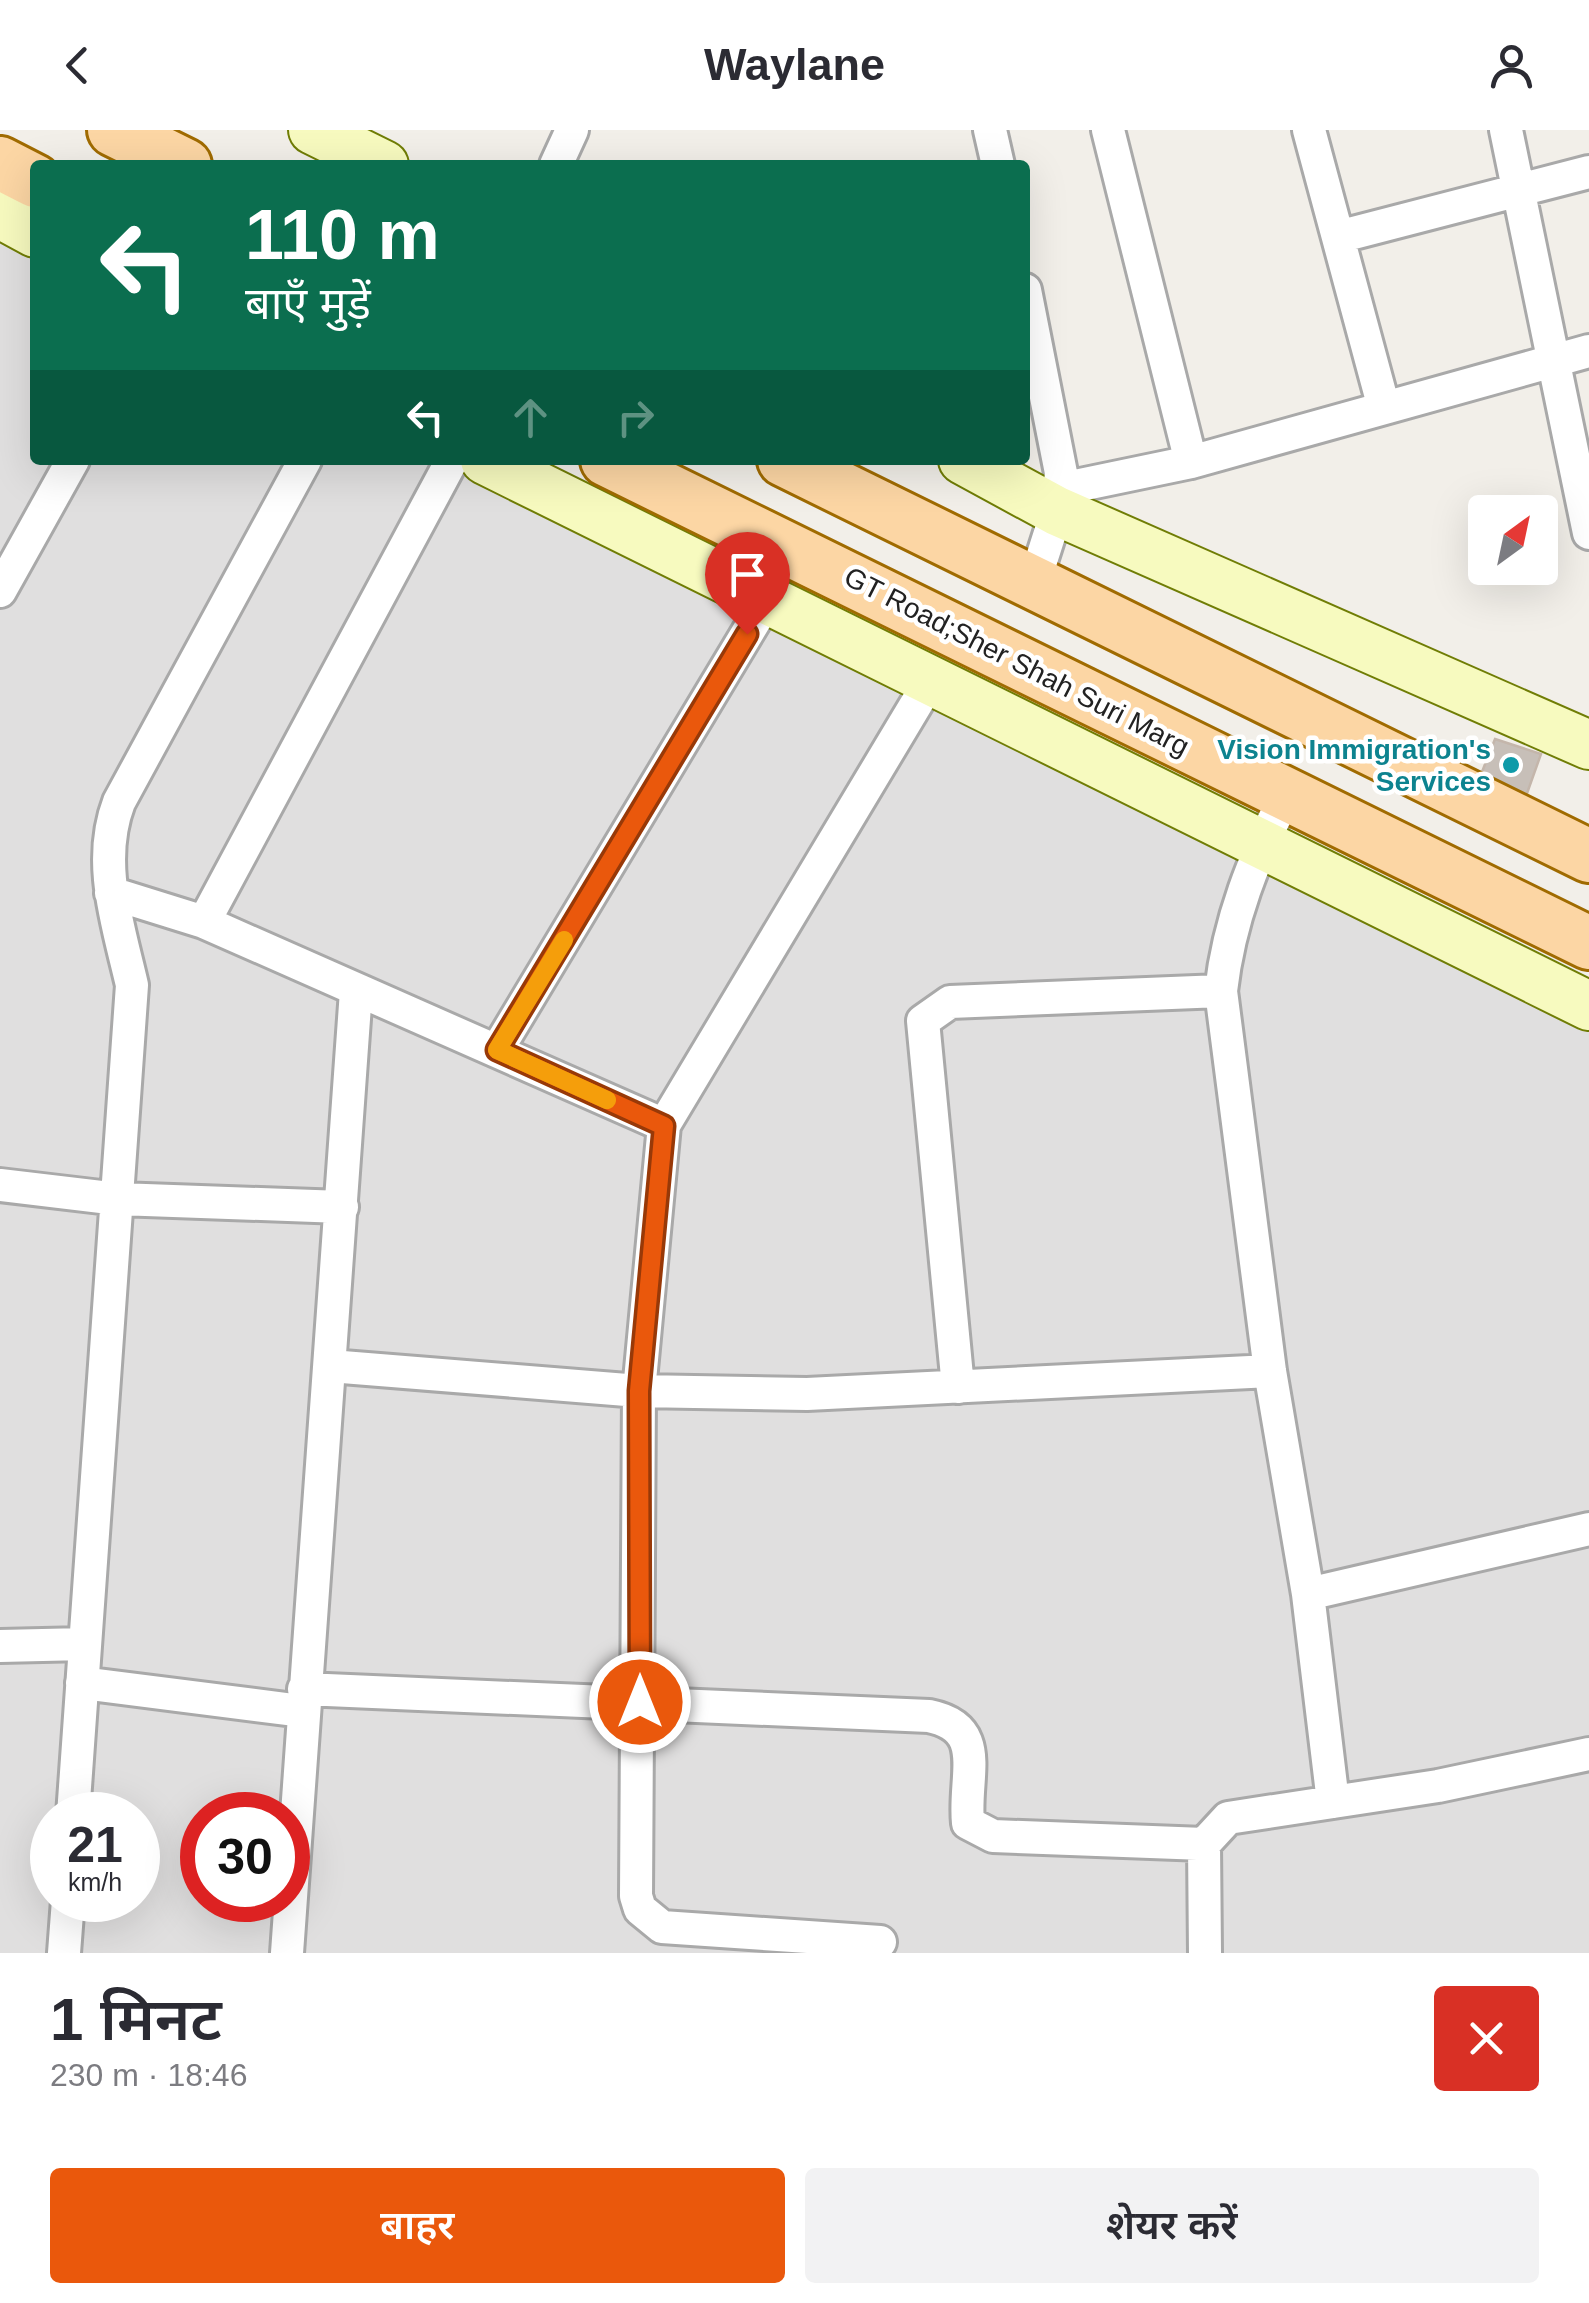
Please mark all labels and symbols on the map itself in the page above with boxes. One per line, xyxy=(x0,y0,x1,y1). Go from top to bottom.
north arrow xyxy=(1468,495,1558,585)
pin xyxy=(705,532,790,635)
street label: GT Road;Sher Shah Suri Marg xyxy=(839,561,1194,762)
place label: Vision Immigration's Services xyxy=(1217,734,1491,797)
marker: Vision Immigration's Services xyxy=(1500,754,1522,776)
position arrow xyxy=(588,1650,692,1754)
speed limit sign: 30 xyxy=(180,1792,310,1922)

